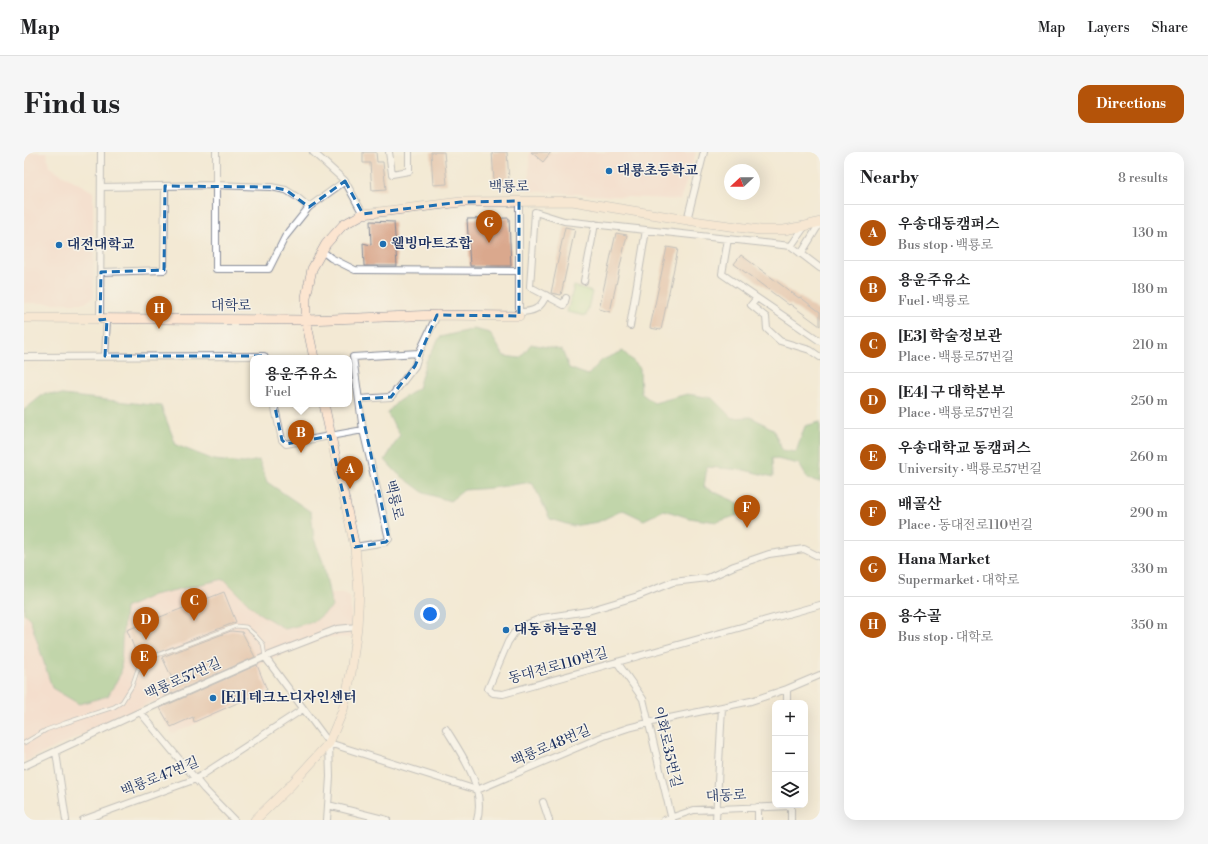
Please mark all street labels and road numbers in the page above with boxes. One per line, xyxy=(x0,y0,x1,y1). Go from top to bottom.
street label: 백룡로 xyxy=(489,178,530,196)
street label: 대학로 xyxy=(211,297,252,315)
street label: 백룡로 xyxy=(381,478,407,522)
street label: 동대전로110번길 xyxy=(506,644,610,688)
street label: 백룡로57번길 xyxy=(142,654,224,704)
street label: 이화로35번길 xyxy=(649,705,685,789)
street label: 백룡로48번길 xyxy=(509,721,593,771)
street label: 백룡로47번길 xyxy=(118,753,202,801)
street label: 대동로 xyxy=(705,786,747,806)

